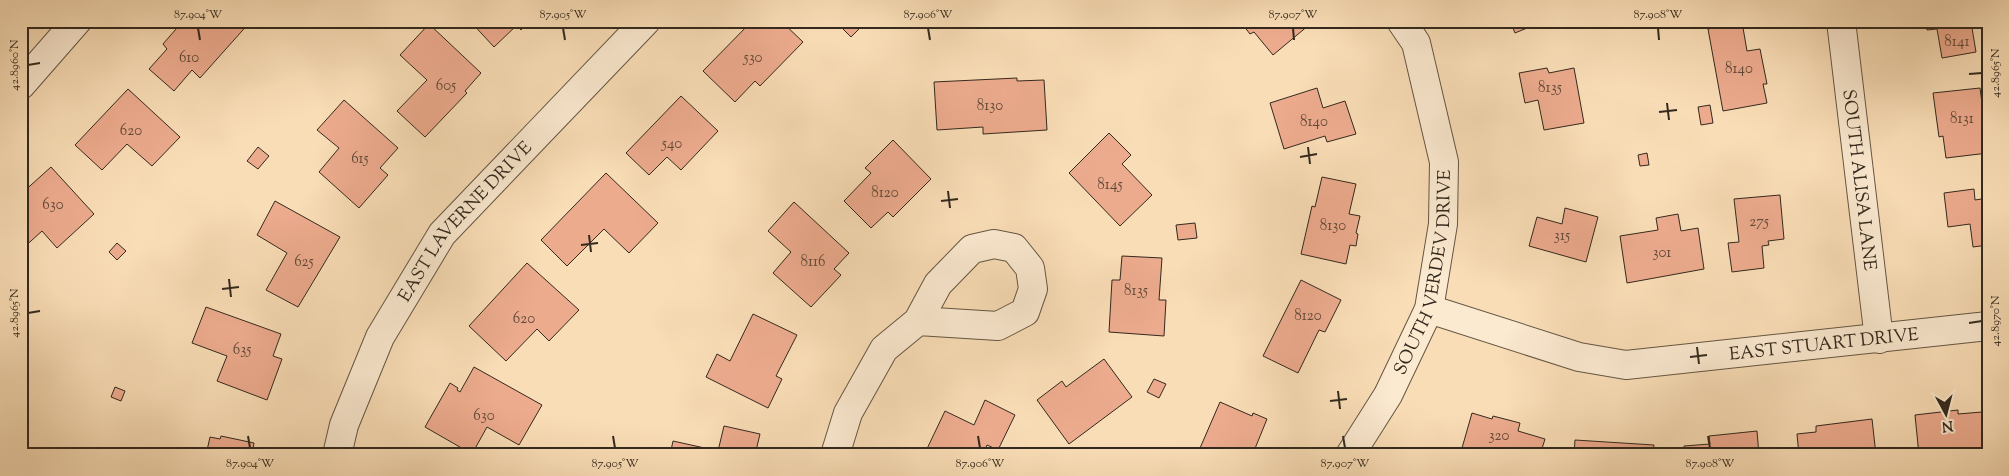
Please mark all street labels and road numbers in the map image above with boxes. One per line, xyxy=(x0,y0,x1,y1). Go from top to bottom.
street label: SOUTH ALISA LANE xyxy=(1834,88,1882,272)
street label: EAST LAVERNE DRIVE xyxy=(393,136,539,308)
street label: SOUTH VERDEV DRIVE xyxy=(1388,169,1459,380)
street label: EAST STUART DRIVE xyxy=(1728,323,1920,369)

